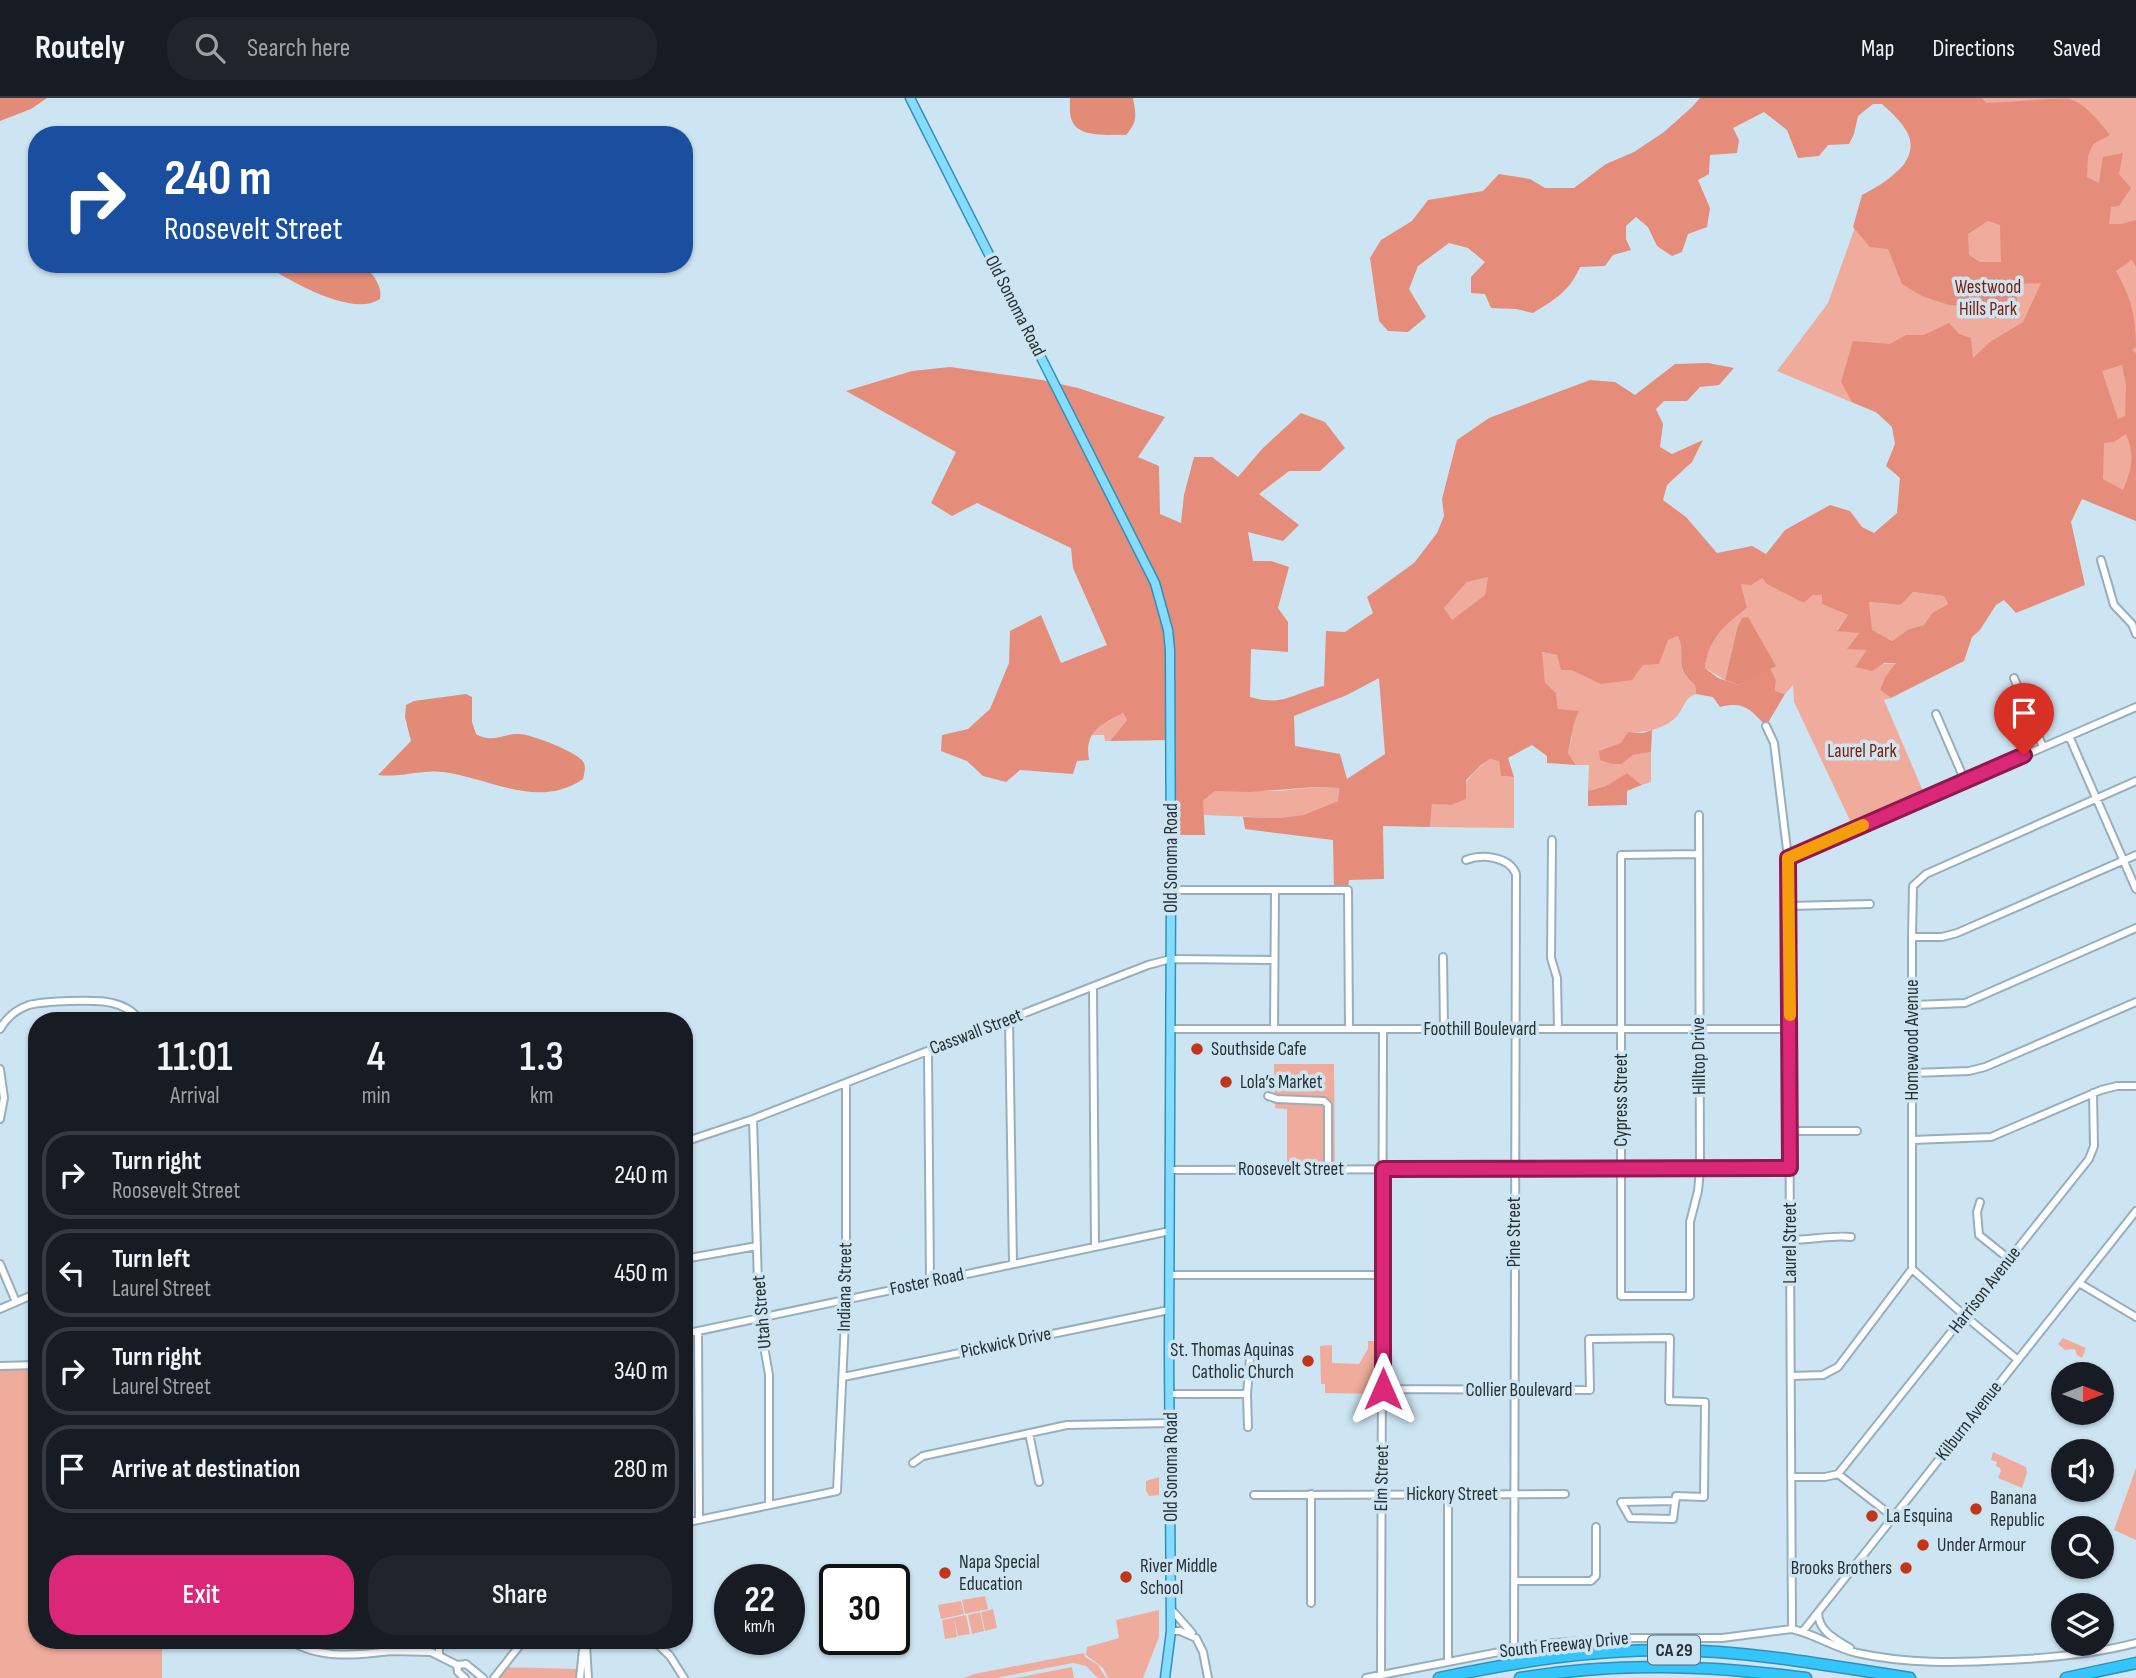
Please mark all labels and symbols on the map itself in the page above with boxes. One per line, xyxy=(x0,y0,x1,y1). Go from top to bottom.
street label: Old Sonoma Road xyxy=(980,252,1050,360)
park label: Westwood Hills Park xyxy=(1955,276,2021,321)
pin xyxy=(1994,683,2054,755)
park label: Laurel Park xyxy=(1827,740,1897,763)
street label: Old Sonoma Road xyxy=(1160,803,1183,913)
street label: Homewood Avenue xyxy=(1901,979,1924,1101)
street label: Casswall Street xyxy=(926,1004,1026,1060)
street label: Hilltop Drive xyxy=(1687,1017,1711,1095)
street label: Foothill Boulevard xyxy=(1423,1018,1537,1041)
place label: Southside Cafe xyxy=(1211,1038,1307,1061)
marker: Southside Cafe xyxy=(1189,1041,1205,1057)
street label: Cypress Street xyxy=(1610,1053,1633,1147)
place label: Lola’s Market xyxy=(1240,1071,1323,1094)
marker: Lola’s Market xyxy=(1218,1074,1234,1090)
street label: Roosevelt Street xyxy=(1238,1158,1344,1181)
street label: Pine Street xyxy=(1503,1197,1526,1267)
street label: Laurel Street xyxy=(1779,1202,1802,1284)
street label: Indiana Street xyxy=(833,1242,857,1332)
street label: Harrison Avenue xyxy=(1944,1242,2026,1338)
street label: Foster Road xyxy=(888,1263,966,1301)
street label: Utah Street xyxy=(747,1274,777,1350)
street label: Pickwick Drive xyxy=(959,1322,1053,1364)
place label: St. Thomas Aquinas Catholic Church xyxy=(1170,1339,1294,1384)
position arrow xyxy=(1346,1352,1420,1426)
marker: St. Thomas Aquinas Catholic Church xyxy=(1300,1353,1316,1369)
north arrow xyxy=(2051,1362,2114,1424)
street label: Kilburn Avenue xyxy=(1931,1377,2007,1465)
street label: Collier Boulevard xyxy=(1466,1379,1572,1402)
street label: Old Sonoma Road xyxy=(1160,1412,1183,1522)
street label: Elm Street xyxy=(1370,1444,1394,1512)
street label: Hickory Street xyxy=(1406,1483,1498,1506)
place label: Banana Republic xyxy=(1990,1487,2045,1532)
marker: Banana Republic xyxy=(1968,1501,1984,1517)
place label: La Esquina xyxy=(1886,1505,1953,1528)
marker: La Esquina xyxy=(1864,1508,1880,1524)
place label: Under Armour xyxy=(1937,1534,2027,1557)
marker: Under Armour xyxy=(1915,1537,1931,1553)
place label: Napa Special Education xyxy=(959,1551,1040,1596)
place label: River Middle School xyxy=(1140,1555,1217,1600)
place label: Brooks Brothers xyxy=(1791,1557,1892,1580)
marker: Brooks Brothers xyxy=(1898,1560,1914,1576)
speed limit sign: 30 xyxy=(819,1564,910,1655)
marker: Napa Special Education xyxy=(937,1565,953,1581)
marker: River Middle School xyxy=(1118,1569,1134,1585)
street label: South Freeway Drive xyxy=(1498,1627,1630,1663)
road number: CA 29 xyxy=(1648,1636,1700,1665)

